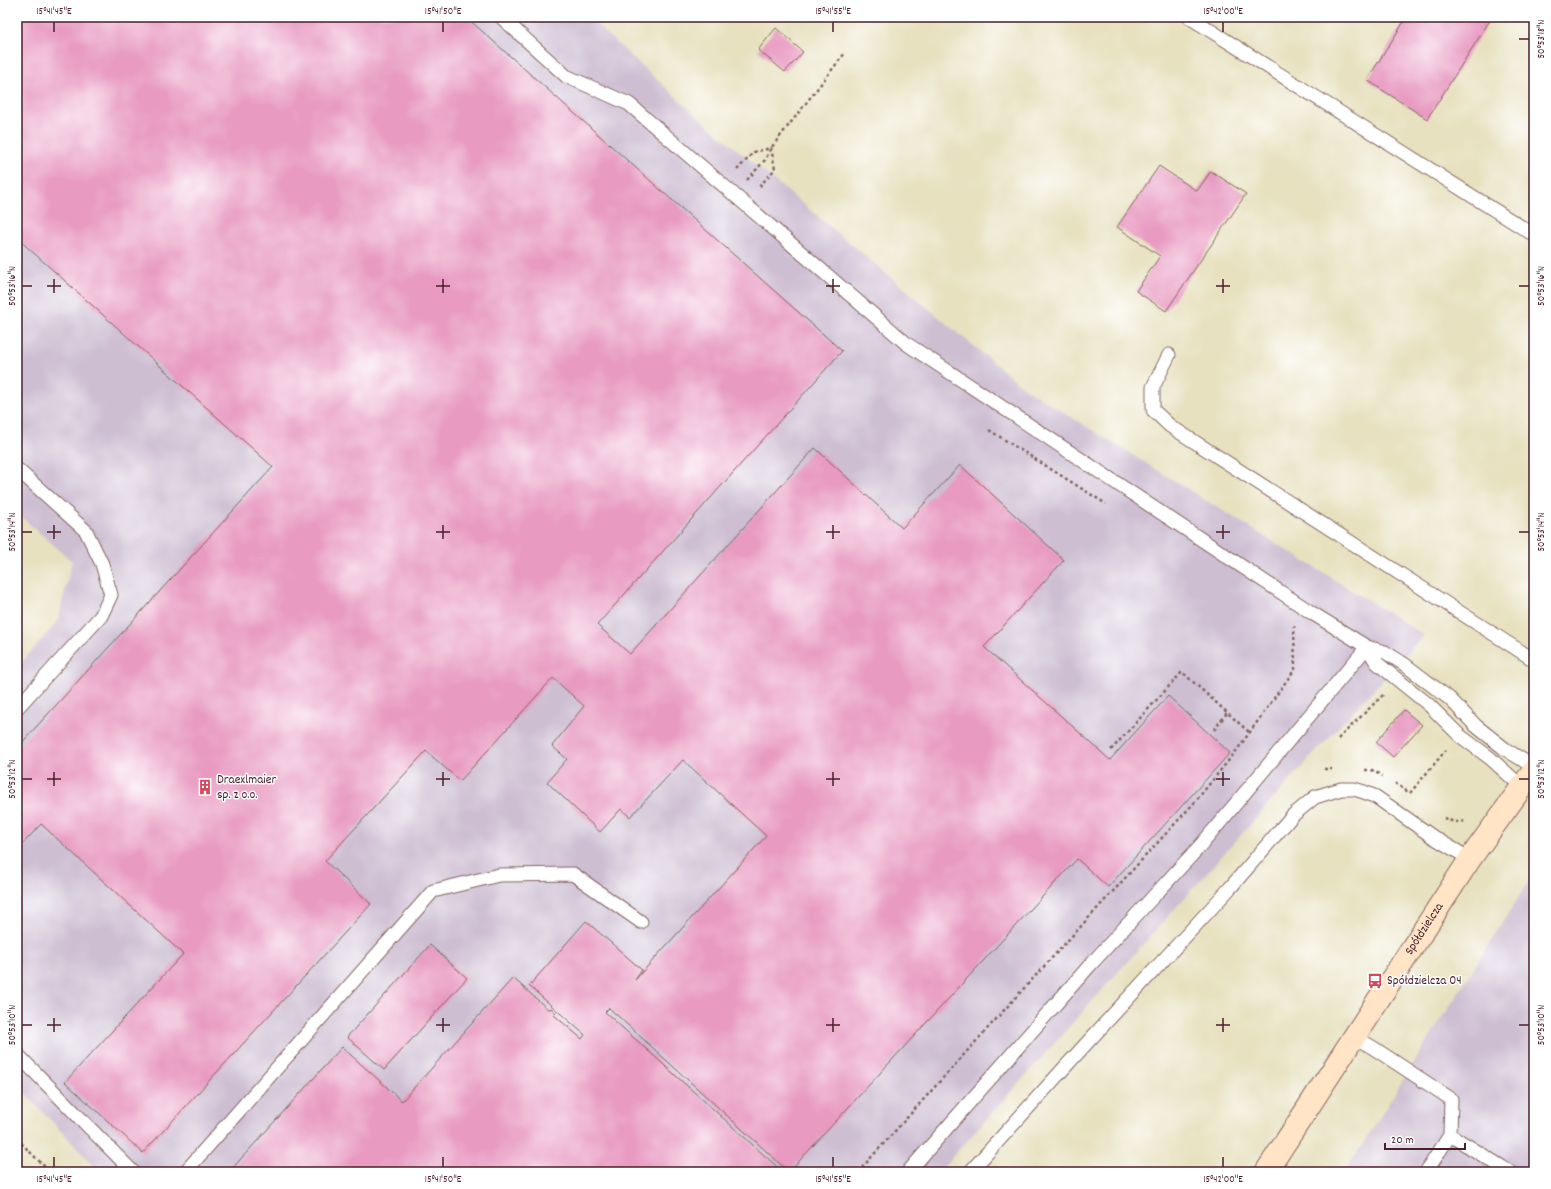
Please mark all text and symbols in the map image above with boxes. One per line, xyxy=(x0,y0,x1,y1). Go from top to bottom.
text: 15°41'45"E xyxy=(36,5,72,19)
text: 15°41'50"E xyxy=(425,5,462,19)
text: 15°41'55"E xyxy=(815,5,851,19)
text: 15°42'00"E xyxy=(1203,5,1243,19)
text: 50°53'18"N xyxy=(1535,19,1549,59)
text: 50°53'16"N xyxy=(6,266,20,306)
text: 50°53'16"N xyxy=(1535,266,1549,306)
text: 50°53'14"N xyxy=(6,512,20,552)
text: 50°53'14"N xyxy=(1535,512,1549,552)
text: 50°53'12"N xyxy=(6,759,20,799)
text: 50°53'12"N xyxy=(1535,759,1549,799)
place label: Draexlmaier sp. z o.o. xyxy=(217,771,276,805)
building icon: Draexlmaier sp. z o.o. xyxy=(196,778,214,796)
street label: Spółdzielcza xyxy=(1400,898,1449,959)
bus stop icon: Spółdzielcza 04 xyxy=(1366,972,1384,990)
place label: Spółdzielcza 04 xyxy=(1387,972,1462,991)
text: 50°53'10"N xyxy=(6,1005,20,1045)
text: 50°53'10"N xyxy=(1535,1005,1549,1045)
scale bar xyxy=(1385,1125,1465,1151)
text: 20 m xyxy=(1391,1132,1414,1149)
text: 15°41'45"E xyxy=(36,1173,72,1187)
text: 15°41'50"E xyxy=(425,1173,462,1187)
text: 15°41'55"E xyxy=(815,1173,851,1187)
text: 15°42'00"E xyxy=(1203,1173,1243,1187)

